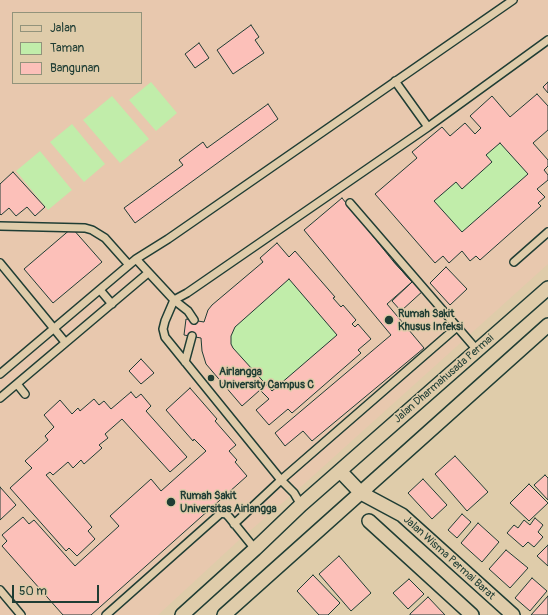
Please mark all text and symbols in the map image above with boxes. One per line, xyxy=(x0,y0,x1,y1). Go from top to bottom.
legend xyxy=(12,12,142,84)
text: Jalan xyxy=(50,21,76,36)
text: Taman xyxy=(50,41,84,56)
text: Bangunan xyxy=(50,61,100,76)
place label: Rumah Sakit Khusus Infeksi xyxy=(398,307,463,333)
marker: Rumah Sakit Khusus Infeksi xyxy=(383,314,395,326)
street label: Jalan Dharmahusada Permai xyxy=(391,332,497,426)
place label: Airlangga University Campus C xyxy=(219,365,314,391)
marker: Airlangga University Campus C xyxy=(206,373,216,383)
place label: Rumah Sakit Universitas Airlangga xyxy=(180,489,277,515)
marker: Rumah Sakit Universitas Airlangga xyxy=(165,496,177,508)
street label: Jalan Wisma Permai Barat xyxy=(400,513,498,603)
scale bar xyxy=(14,577,101,603)
text: 50 m xyxy=(19,584,47,599)

